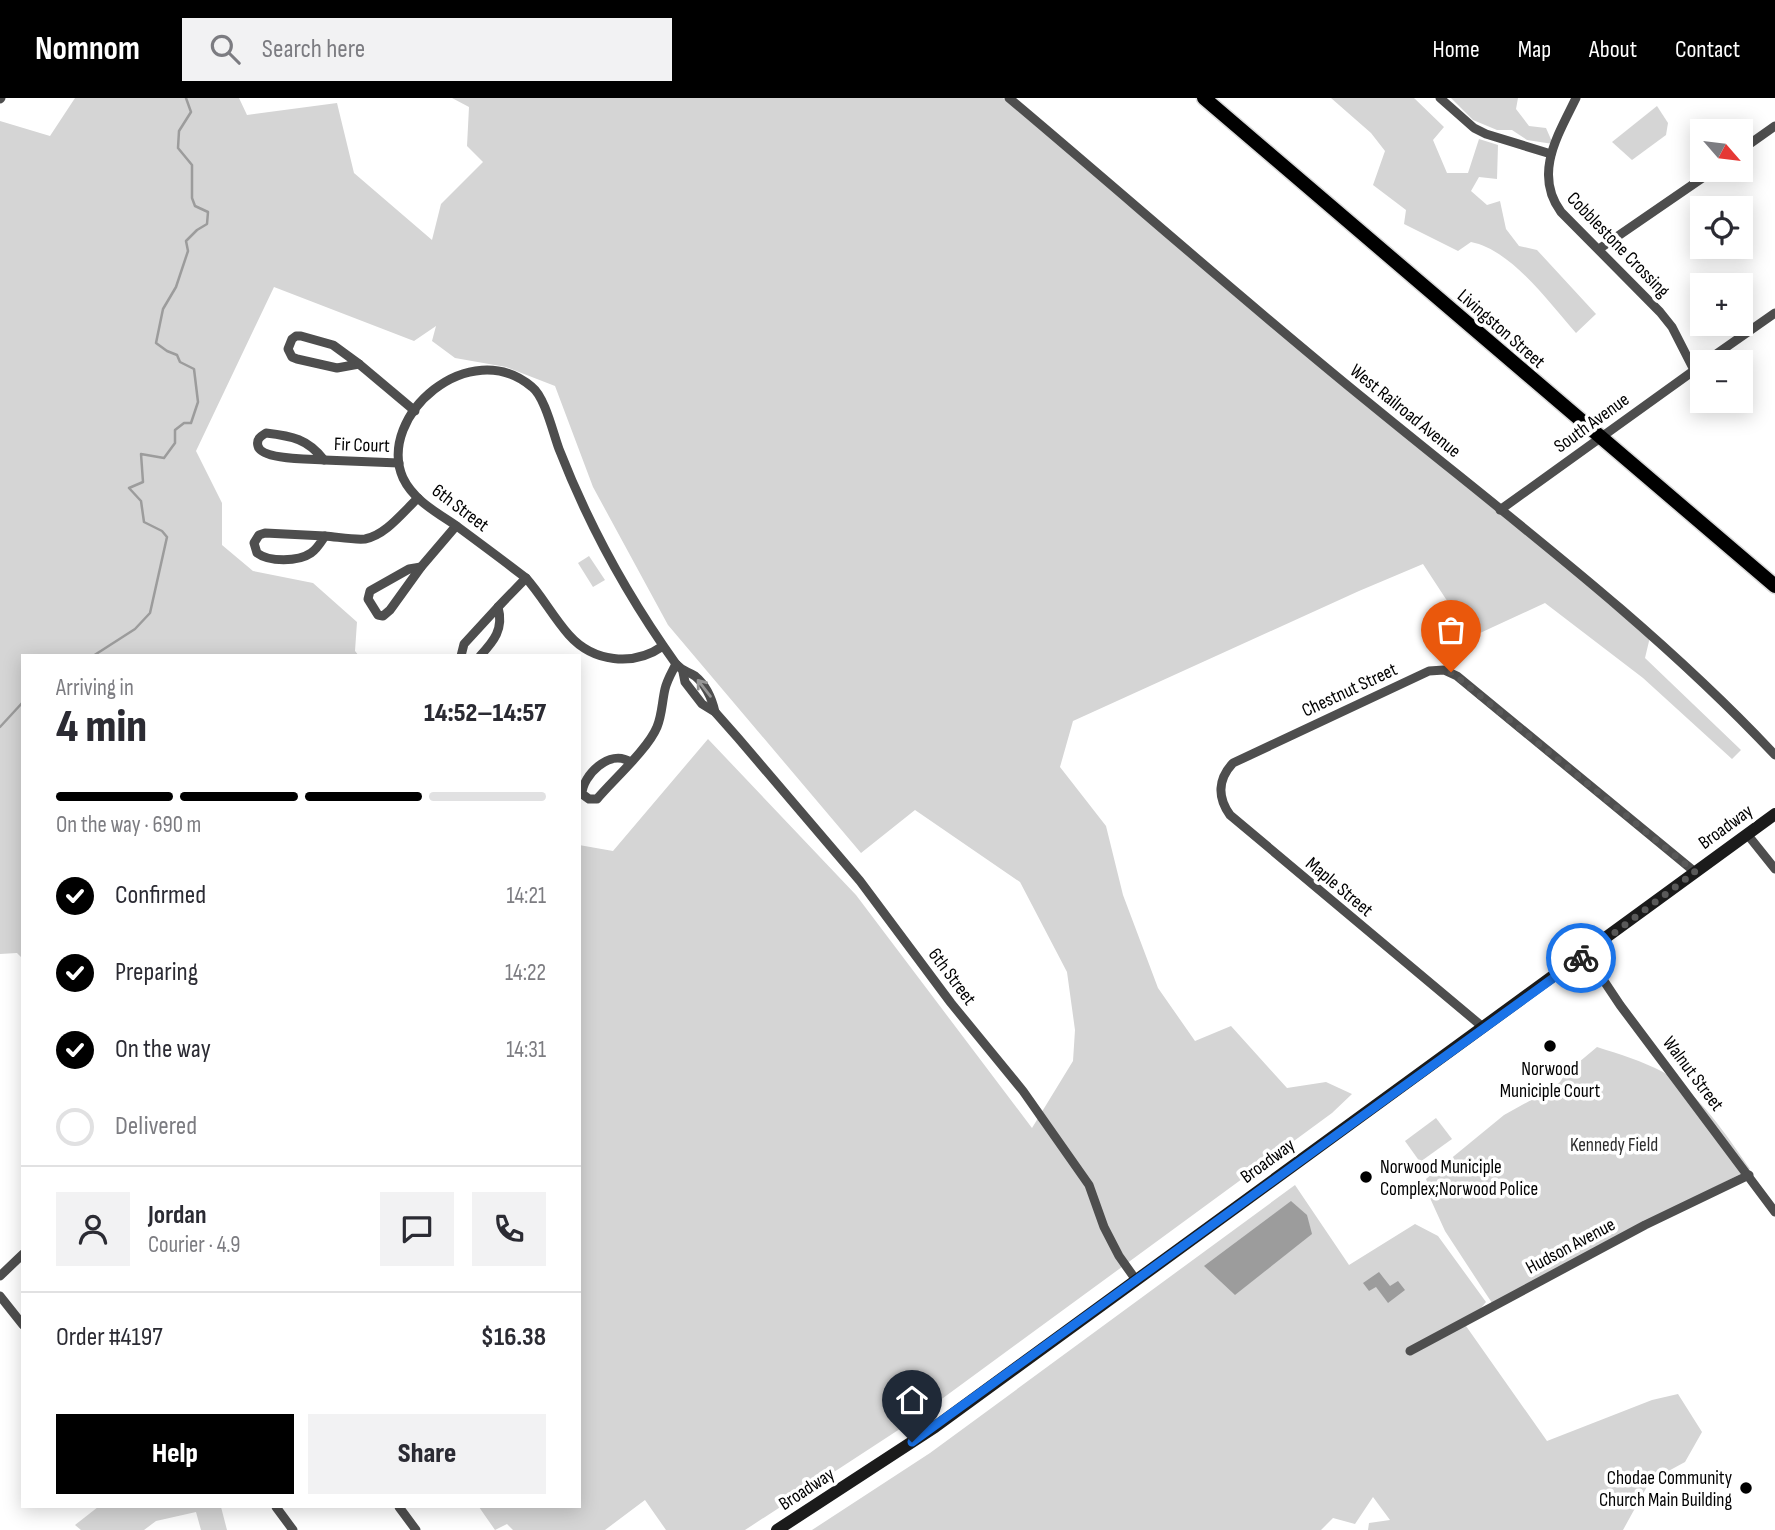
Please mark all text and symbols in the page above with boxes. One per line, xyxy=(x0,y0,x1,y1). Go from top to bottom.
search box xyxy=(182,18,672,81)
text: Nomnom xyxy=(35,29,140,69)
icon: search xyxy=(206,30,244,68)
text: Search here xyxy=(262,34,365,65)
text: Home xyxy=(1432,35,1480,64)
text: Map xyxy=(1518,35,1551,64)
text: About xyxy=(1589,35,1637,64)
text: Contact xyxy=(1675,35,1740,64)
north arrow xyxy=(1690,119,1754,182)
map controls xyxy=(1690,119,1753,413)
street label: Cobblestone Crossing xyxy=(1562,187,1674,303)
button: locate xyxy=(1690,196,1753,259)
button: + xyxy=(1690,273,1753,336)
street label: Livingston Street xyxy=(1452,285,1550,374)
button: − xyxy=(1690,350,1753,413)
street label: West Railroad Avenue xyxy=(1345,359,1465,463)
street label: South Avenue xyxy=(1550,388,1634,458)
street label: Fir Court xyxy=(334,433,390,458)
street label: 6th Street xyxy=(427,479,493,537)
pin xyxy=(1421,600,1481,672)
icon: bag xyxy=(1432,611,1470,649)
street label: Chestnut Street xyxy=(1298,658,1401,722)
text: Arriving in xyxy=(56,674,134,702)
one-way arrow xyxy=(696,679,711,697)
text: 14:52–14:57 xyxy=(424,698,546,729)
text: 4 min xyxy=(56,700,147,755)
street label: Broadway xyxy=(1694,799,1758,855)
text: On the way · 690 m xyxy=(56,811,201,839)
street label: Maple Street xyxy=(1301,852,1378,922)
icon: check xyxy=(56,877,94,915)
text: Confirmed xyxy=(115,880,206,911)
text: 14:21 xyxy=(506,882,546,910)
courier xyxy=(1546,923,1616,993)
icon: bike xyxy=(1562,939,1600,977)
street label: 6th Street xyxy=(923,944,981,1010)
icon: check xyxy=(56,954,94,992)
text: Preparing xyxy=(115,957,198,988)
text: 14:22 xyxy=(505,959,546,987)
icon: check xyxy=(56,1031,94,1069)
street label: Walnut Street xyxy=(1657,1032,1728,1116)
text: On the way xyxy=(115,1034,211,1065)
text: 14:31 xyxy=(506,1036,546,1064)
marker: Norwood Municiple Court xyxy=(1542,1038,1558,1054)
place label: Norwood Municiple Court xyxy=(1500,1058,1600,1103)
text: Delivered xyxy=(115,1111,197,1142)
street label: Broadway xyxy=(1236,1133,1300,1189)
park label: Kennedy Field xyxy=(1570,1134,1658,1157)
place label: Norwood Municiple Complex;Norwood Police xyxy=(1380,1156,1538,1201)
marker: Norwood Municiple Complex;Norwood Police xyxy=(1358,1169,1374,1185)
button: person xyxy=(56,1192,130,1266)
button: chat xyxy=(380,1192,454,1266)
button: phone xyxy=(472,1192,546,1266)
text: Jordan xyxy=(148,1200,206,1231)
street label: Hudson Avenue xyxy=(1522,1213,1619,1279)
text: Courier · 4.9 xyxy=(148,1231,240,1259)
text: Order #4197 xyxy=(56,1322,163,1353)
text: $16.38 xyxy=(481,1322,546,1353)
pin xyxy=(882,1370,942,1442)
icon: home xyxy=(893,1381,931,1419)
button: Help xyxy=(56,1414,294,1494)
button: Share xyxy=(308,1414,546,1494)
street label: Broadway xyxy=(775,1462,839,1516)
place label: Chodae Community Church Main Building xyxy=(1599,1467,1733,1512)
marker: Chodae Community Church Main Building xyxy=(1738,1480,1754,1496)

